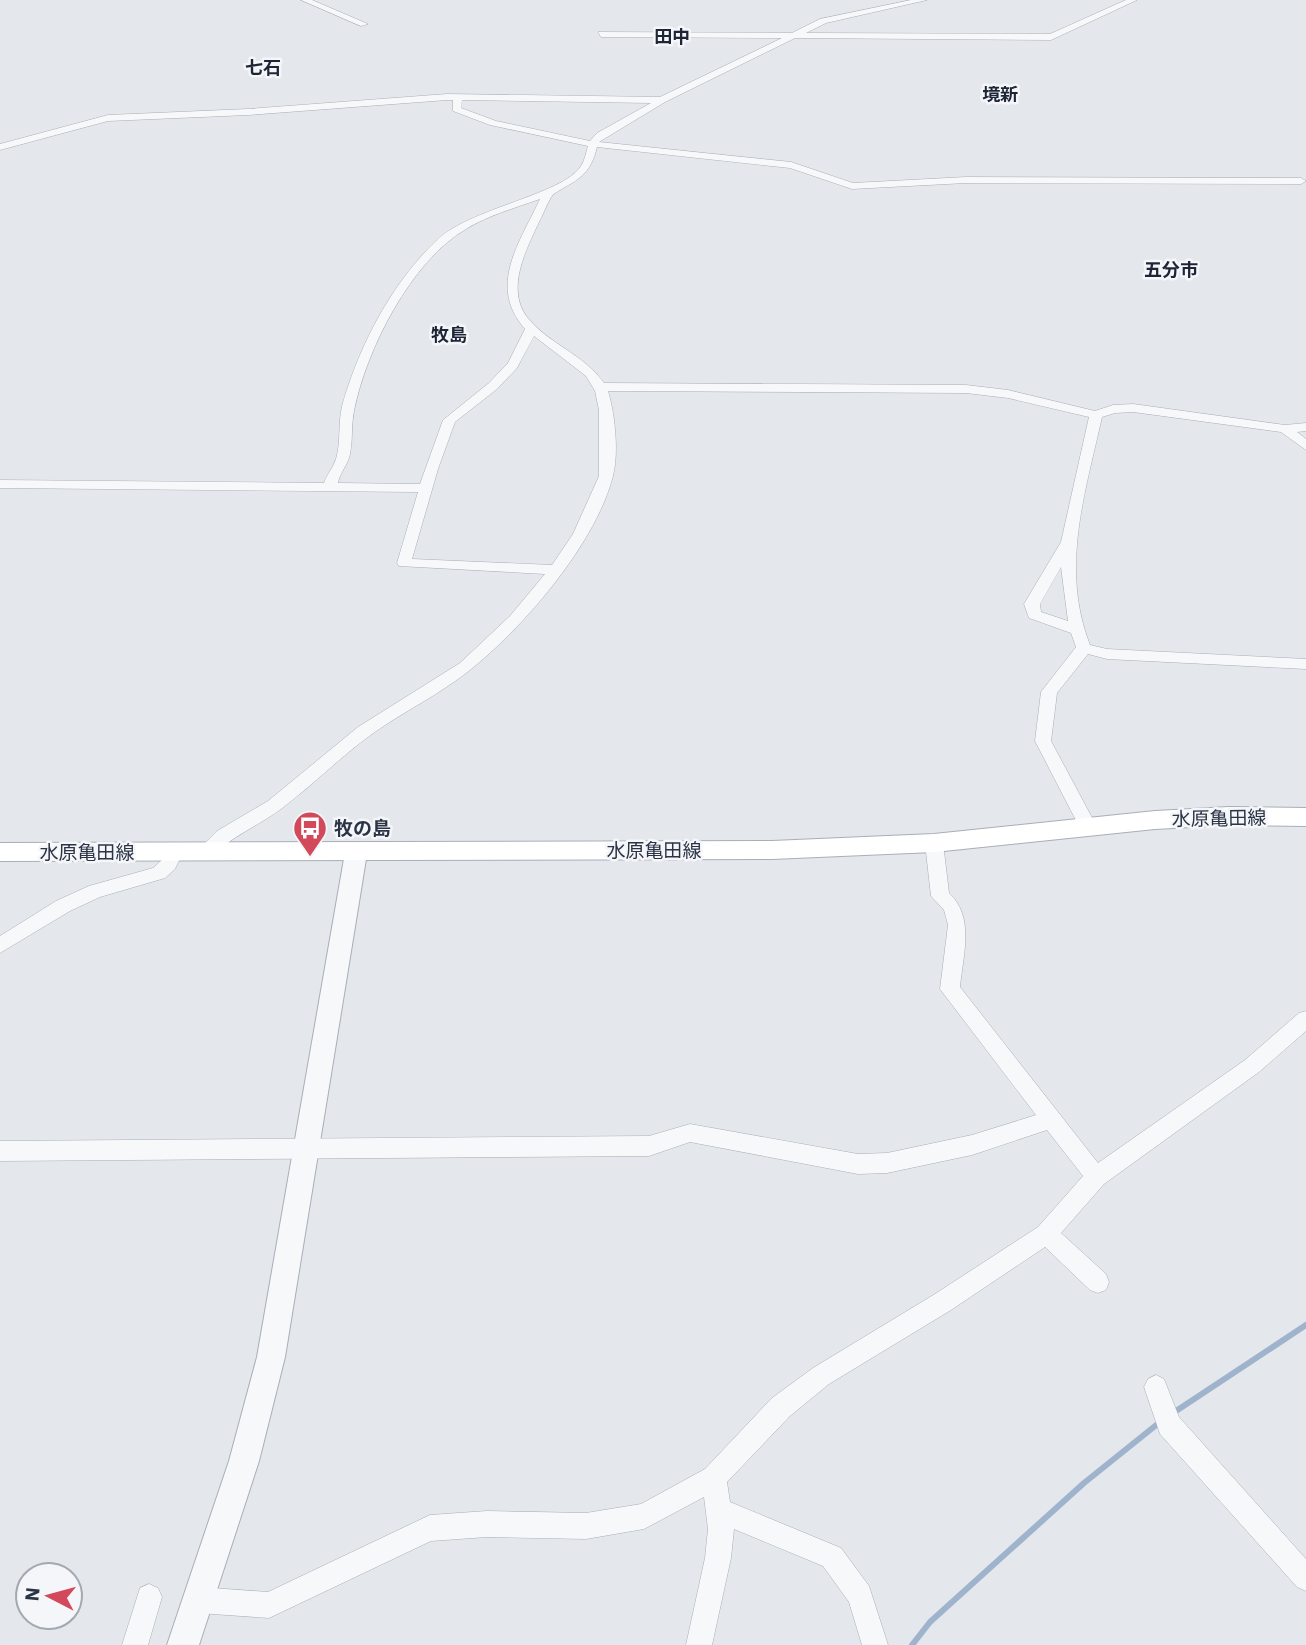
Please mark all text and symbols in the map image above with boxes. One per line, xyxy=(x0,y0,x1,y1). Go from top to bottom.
district label: 田中 xyxy=(654,25,690,48)
district label: 七石 xyxy=(245,56,281,79)
district label: 境新 xyxy=(982,83,1018,106)
district label: 五分市 xyxy=(1144,258,1198,281)
district label: 牧島 xyxy=(431,323,467,346)
street label: 水原亀田線 xyxy=(1171,805,1267,831)
bus stop icon: 牧の島 xyxy=(291,809,329,858)
place label: 牧の島 xyxy=(334,816,391,840)
street label: 水原亀田線 xyxy=(606,838,702,862)
street label: 水原亀田線 xyxy=(39,840,135,864)
north arrow xyxy=(14,1561,84,1631)
text: N xyxy=(19,1586,45,1602)

